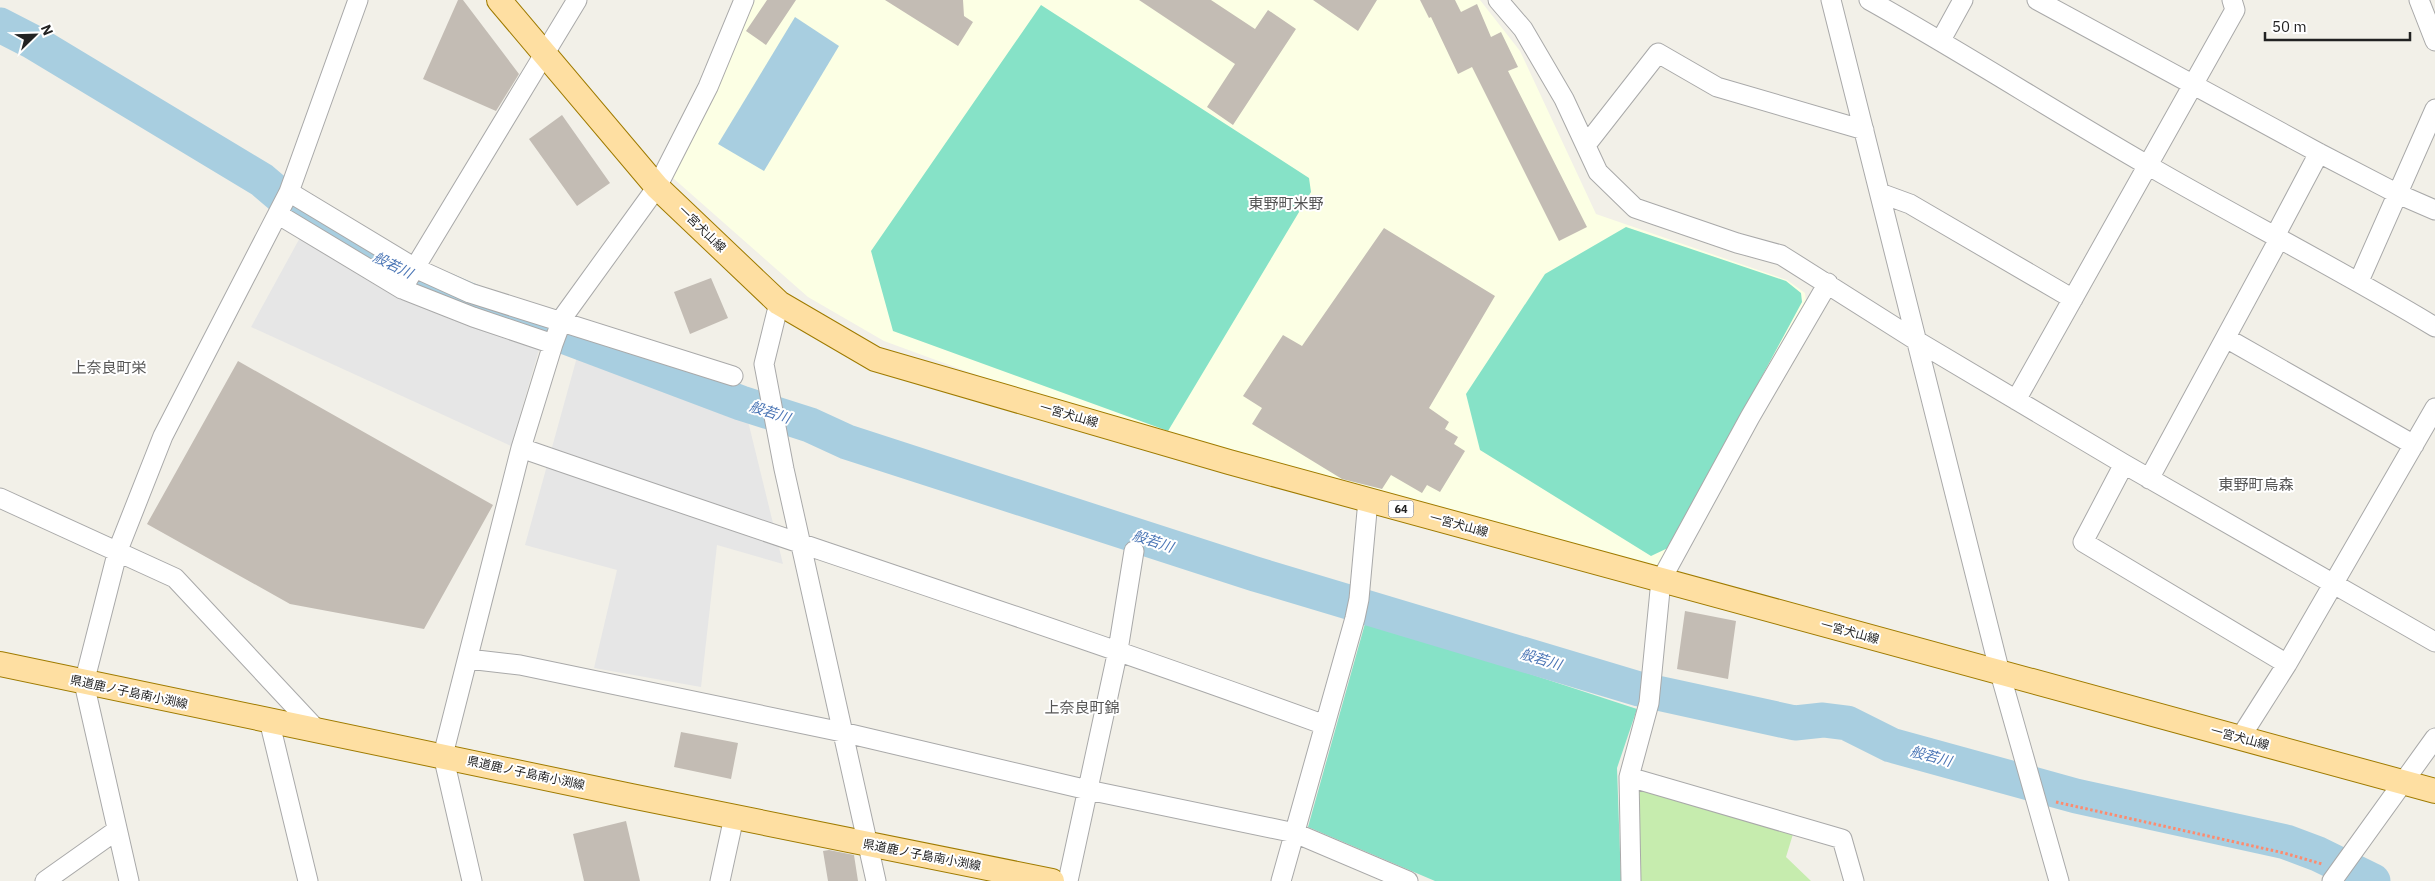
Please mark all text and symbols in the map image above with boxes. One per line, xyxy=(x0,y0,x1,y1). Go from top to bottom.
north arrow xyxy=(10,10,60,60)
scale bar xyxy=(2265,10,2410,42)
text: 50 m xyxy=(2272,17,2307,36)
text: N xyxy=(37,22,57,38)
district label: 東野町米野 xyxy=(1248,194,1324,213)
street label: 一宮犬山線 xyxy=(676,202,729,255)
water label: 般若川 xyxy=(370,248,418,283)
district label: 上奈良町栄 xyxy=(71,358,147,377)
water label: 般若川 xyxy=(747,397,795,428)
street label: 一宮犬山線 xyxy=(1038,399,1100,430)
district label: 東野町烏森 xyxy=(2218,475,2294,494)
road number: 64 xyxy=(1388,500,1414,518)
street label: 一宮犬山線 xyxy=(1428,510,1490,540)
water label: 般若川 xyxy=(1130,526,1178,557)
street label: 一宮犬山線 xyxy=(1819,617,1881,647)
water label: 般若川 xyxy=(1518,644,1566,674)
street label: 県道鹿ノ子島南小渕線 xyxy=(69,672,189,711)
district label: 上奈良町錦 xyxy=(1044,698,1120,717)
street label: 一宮犬山線 xyxy=(2209,723,2271,753)
water label: 般若川 xyxy=(1908,742,1956,771)
street label: 県道鹿ノ子島南小渕線 xyxy=(466,753,586,792)
street label: 県道鹿ノ子島南小渕線 xyxy=(862,836,982,873)

